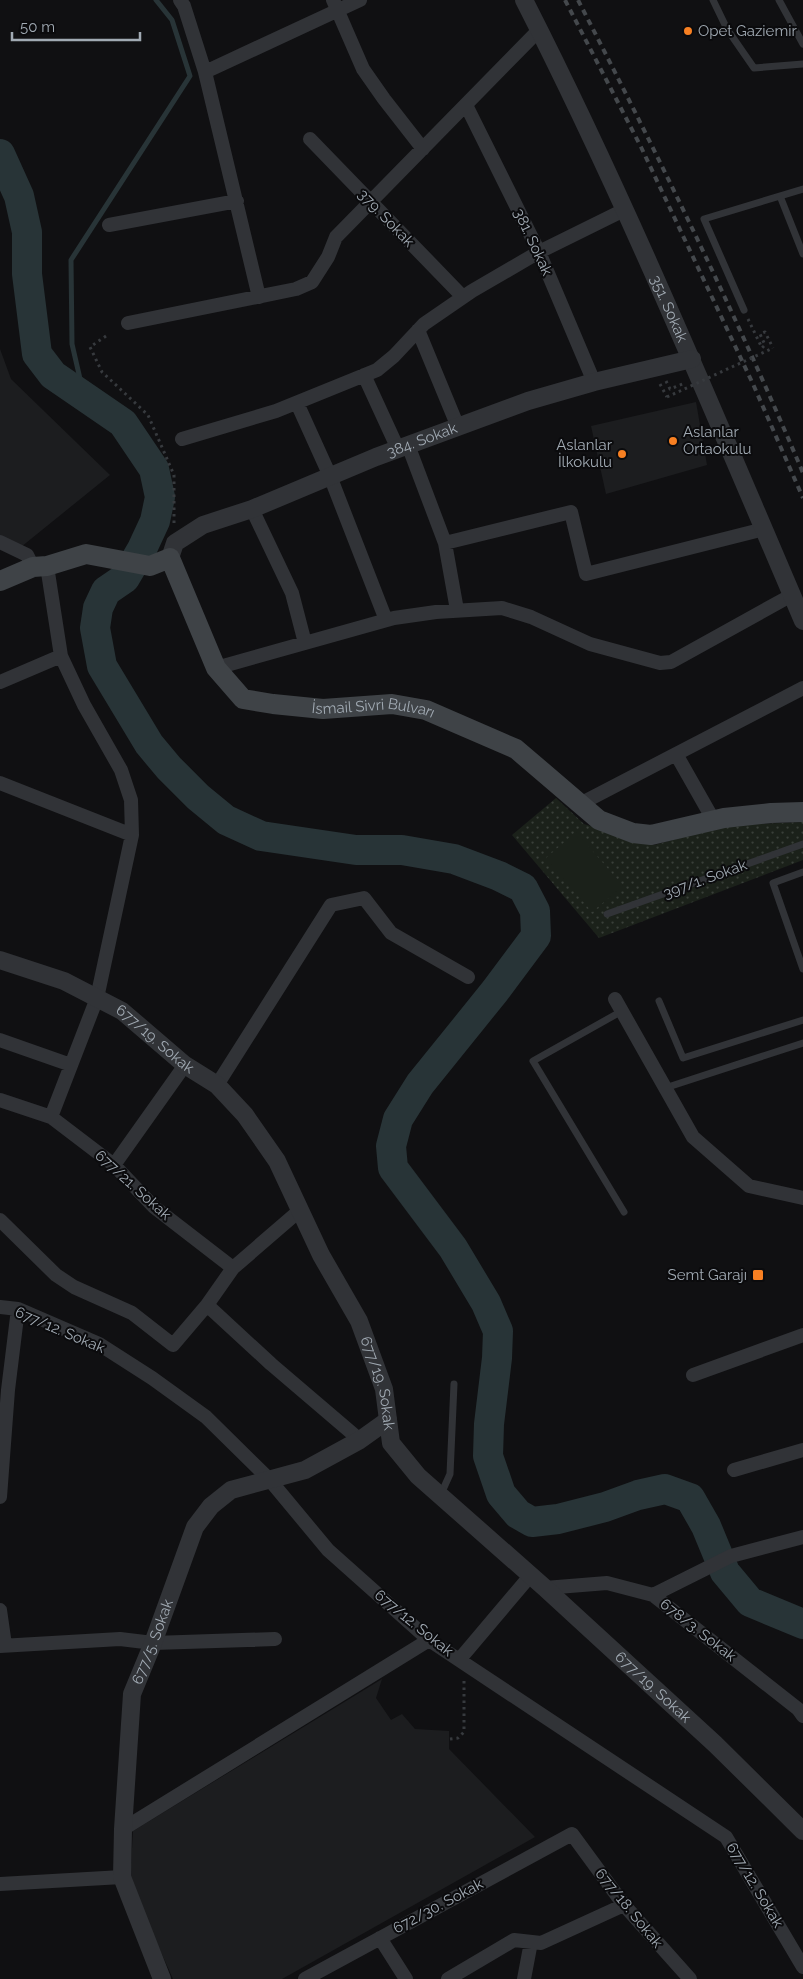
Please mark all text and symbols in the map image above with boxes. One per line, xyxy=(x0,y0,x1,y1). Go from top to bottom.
scale bar xyxy=(12,10,140,42)
text: 50 m xyxy=(20,18,55,36)
place label: Opet Gaziemir xyxy=(698,22,797,40)
marker: Opet Gaziemir xyxy=(682,25,694,37)
street label: 379. Sokak xyxy=(354,185,418,251)
street label: 381. Sokak xyxy=(510,206,556,279)
street label: 351. Sokak xyxy=(646,272,692,345)
street label: 384. Sokak xyxy=(384,419,460,461)
place label: Aslanlar Ortaokulu xyxy=(683,423,752,458)
marker: Aslanlar Ortaokulu xyxy=(667,435,679,447)
place label: Aslanlar İlkokulu xyxy=(556,436,613,471)
marker: Aslanlar İlkokulu xyxy=(616,448,628,460)
street label: İsmail Sivri Bulvarı xyxy=(311,694,438,722)
street label: 397/1. Sokak xyxy=(661,856,749,902)
street label: 677/19. Sokak xyxy=(113,1001,197,1077)
street label: 677/21. Sokak xyxy=(91,1146,175,1224)
place label: Semt Garajı xyxy=(668,1266,747,1284)
marker: Semt Garajı xyxy=(751,1268,765,1282)
street label: 677/12. Sokak xyxy=(12,1303,108,1357)
street label: 677/19. Sokak xyxy=(356,1334,398,1432)
street label: 677/12. Sokak xyxy=(371,1586,457,1660)
street label: 678/3. Sokak xyxy=(656,1595,740,1665)
street label: 677/5. Sokak xyxy=(128,1597,177,1687)
street label: 677/19. Sokak xyxy=(611,1648,695,1727)
street label: 677/12. Sokak xyxy=(723,1839,787,1931)
street label: 677/18. Sokak xyxy=(591,1865,667,1951)
street label: 672/30. Sokak xyxy=(390,1875,486,1937)

